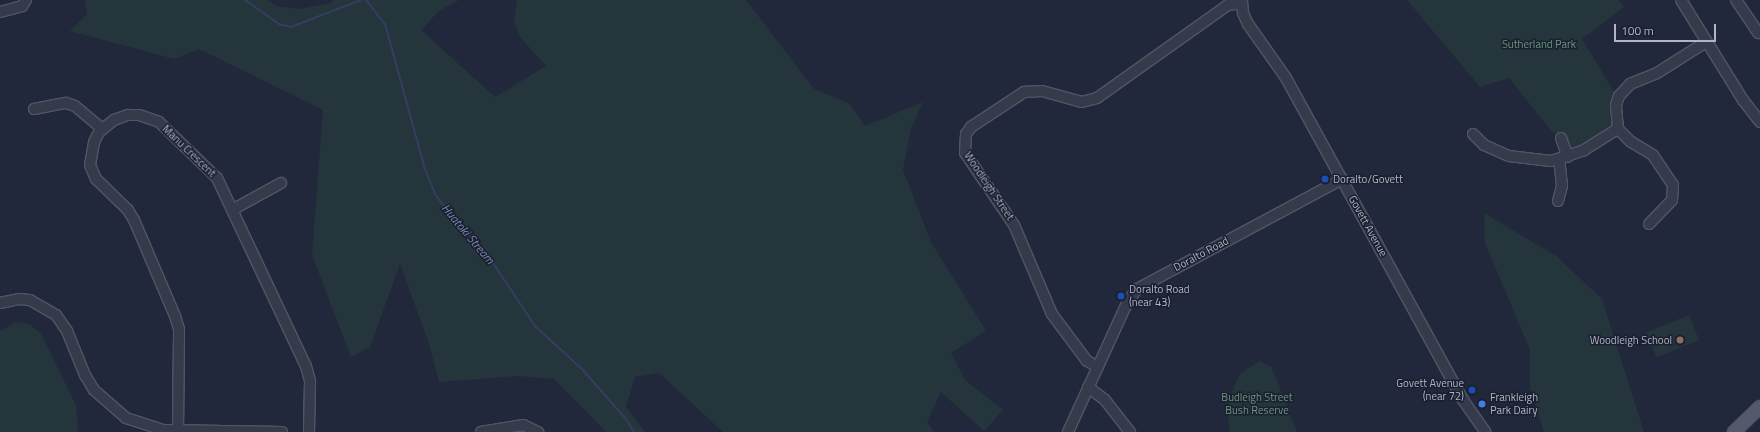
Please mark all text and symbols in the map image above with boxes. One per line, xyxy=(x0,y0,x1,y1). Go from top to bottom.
scale bar xyxy=(1616,16,1718,42)
text: 100 m xyxy=(1621,21,1654,40)
park label: Sutherland Park xyxy=(1502,37,1576,51)
street label: Manu Crescent xyxy=(160,122,218,180)
street label: Woodleigh Street xyxy=(961,149,1017,223)
place label: Doralto/Govett xyxy=(1333,172,1403,186)
marker: Doralto/Govett xyxy=(1320,174,1330,184)
street label: Govett Avenue xyxy=(1346,193,1390,259)
water label: Huatoki Stream xyxy=(439,201,497,267)
street label: Doralto Road xyxy=(1171,234,1231,274)
place label: Doralto Road (near 43) xyxy=(1129,283,1190,309)
marker: Doralto Road (near 43) xyxy=(1116,291,1126,301)
place label: Woodleigh School xyxy=(1590,333,1672,347)
marker: Woodleigh School xyxy=(1675,335,1685,345)
place label: Govett Avenue (near 72) xyxy=(1396,377,1464,403)
marker: Govett Avenue (near 72) xyxy=(1467,385,1477,395)
park label: Budleigh Street Bush Reserve xyxy=(1221,391,1293,417)
place label: Frankleigh Park Dairy xyxy=(1490,391,1538,417)
marker: Frankleigh Park Dairy xyxy=(1477,399,1487,409)

